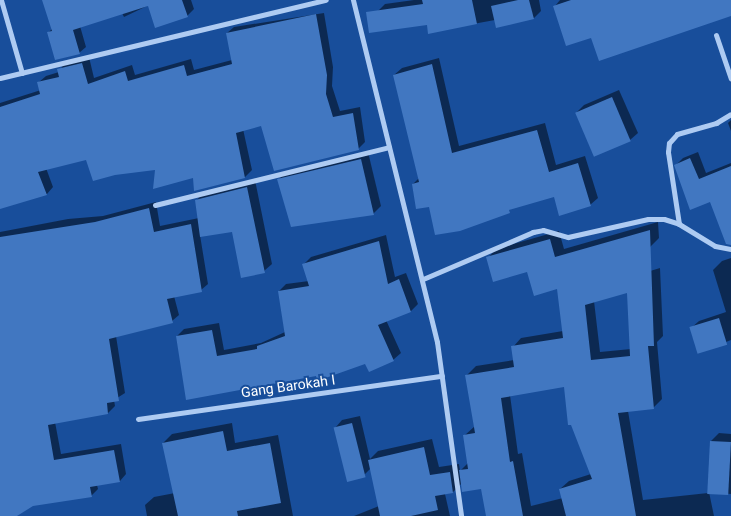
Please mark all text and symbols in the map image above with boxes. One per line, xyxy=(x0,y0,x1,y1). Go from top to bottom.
street label: Gang Barokah I xyxy=(240,371,336,401)

